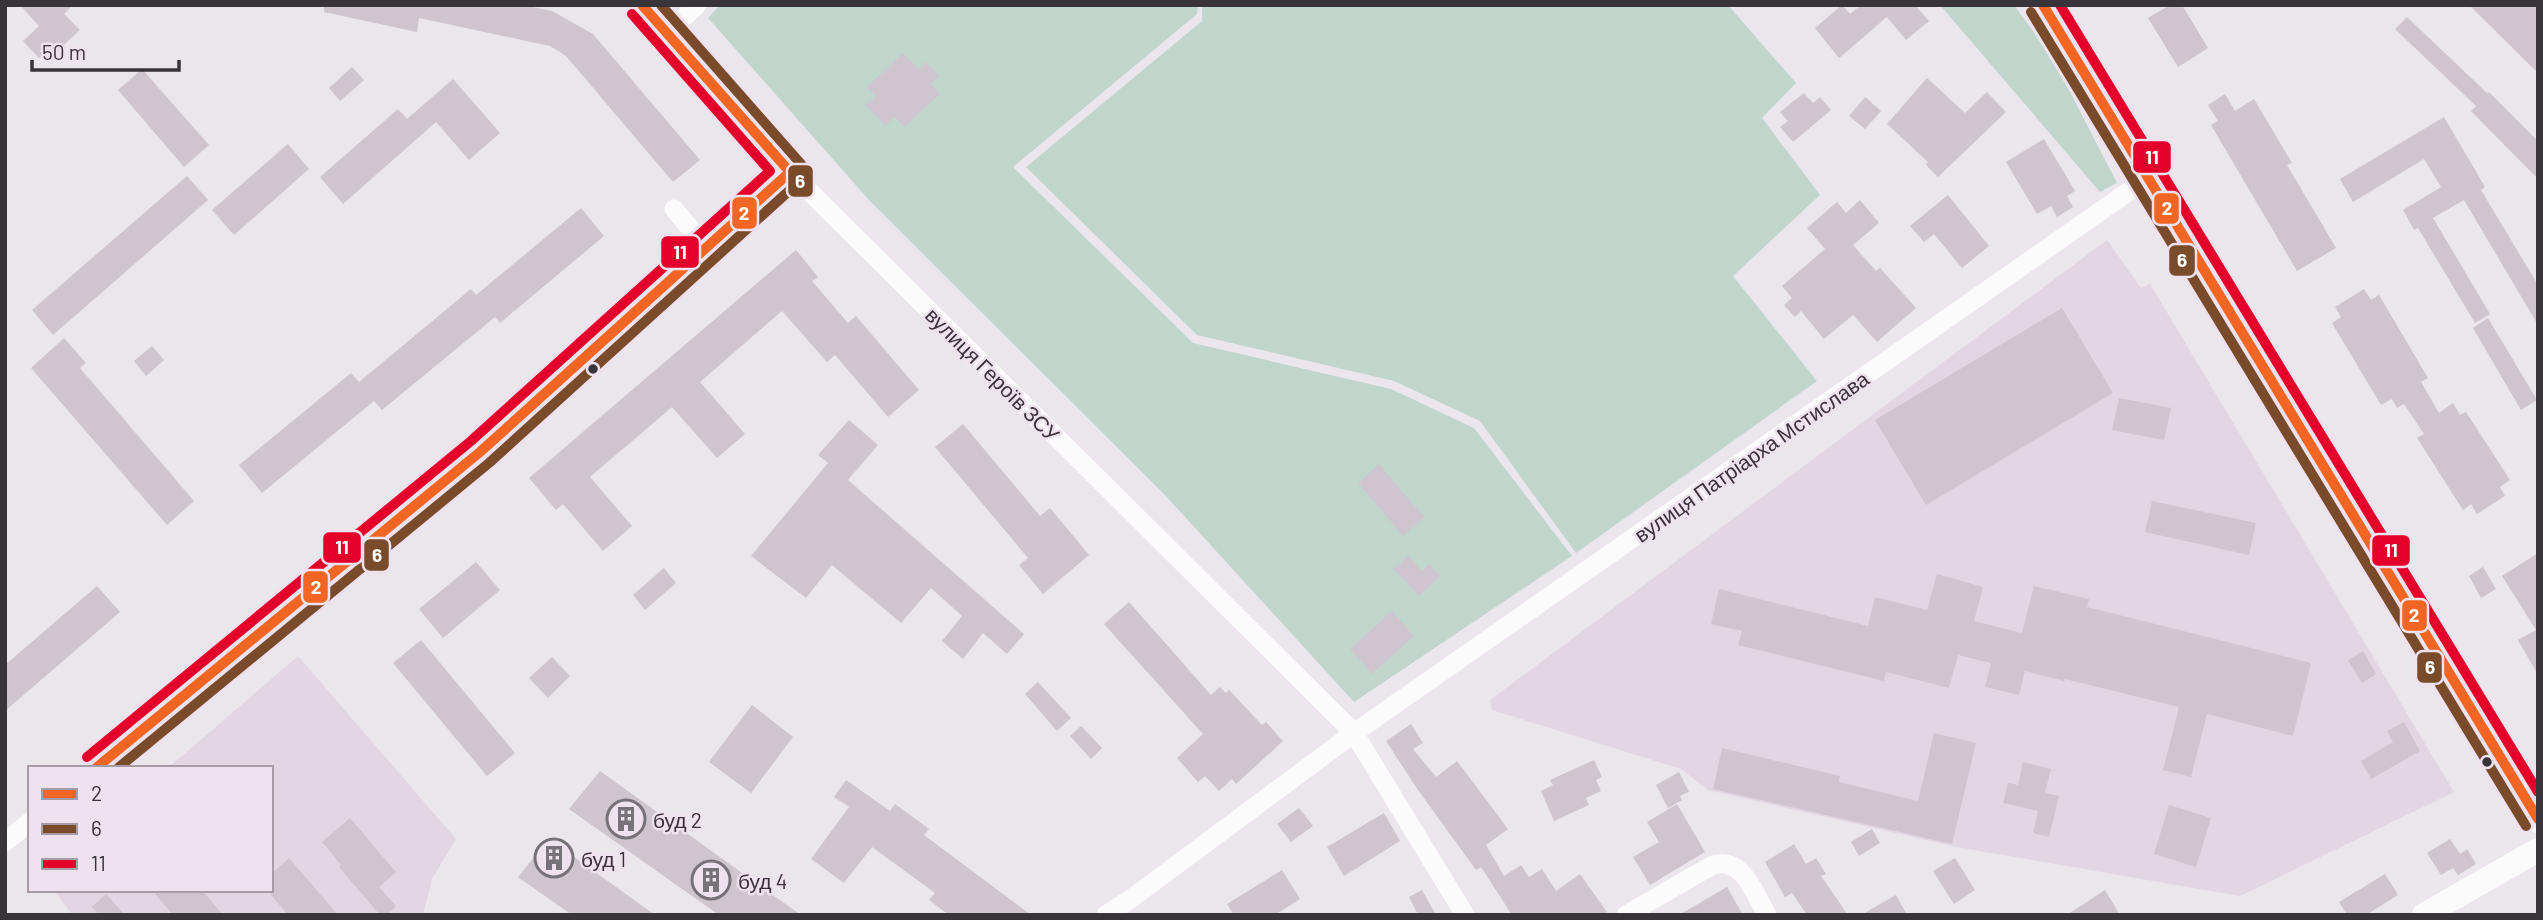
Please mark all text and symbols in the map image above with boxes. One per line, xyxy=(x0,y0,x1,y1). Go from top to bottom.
scale bar xyxy=(32,28,178,72)
text: 50 m xyxy=(42,39,86,64)
line badge: 11 xyxy=(2132,140,2172,174)
text: 11 xyxy=(2145,145,2159,168)
line badge: 6 xyxy=(787,164,814,198)
text: 6 xyxy=(795,169,805,192)
line badge: 2 xyxy=(2153,192,2180,225)
line badge: 2 xyxy=(731,196,758,230)
text: 2 xyxy=(2162,196,2172,219)
text: 2 xyxy=(739,201,749,224)
line badge: 11 xyxy=(660,235,700,269)
text: 11 xyxy=(673,240,687,263)
line badge: 6 xyxy=(2168,244,2196,277)
text: 6 xyxy=(2177,248,2187,271)
street label: вулиця Героїв ЗСУ xyxy=(921,302,1066,447)
unlabelled marker xyxy=(586,362,600,376)
street label: вулиця Патріарха Мстислава xyxy=(1629,365,1873,547)
line badge: 11 xyxy=(322,531,362,564)
line badge: 11 xyxy=(2371,534,2411,567)
text: 11 xyxy=(335,535,349,558)
line badge: 6 xyxy=(363,538,390,572)
text: 11 xyxy=(2384,538,2398,561)
text: 6 xyxy=(372,543,382,566)
line badge: 2 xyxy=(302,570,329,604)
text: 2 xyxy=(311,575,321,598)
line badge: 2 xyxy=(2401,599,2428,632)
text: 2 xyxy=(2409,603,2419,626)
line badge: 6 xyxy=(2416,651,2443,684)
text: 6 xyxy=(2425,655,2435,678)
unlabelled marker xyxy=(2480,755,2494,769)
legend xyxy=(28,766,273,892)
text: 2 xyxy=(91,780,102,805)
building icon: буд 2 xyxy=(605,798,647,840)
place label: буд 2 xyxy=(653,807,702,832)
text: 6 xyxy=(91,815,102,840)
building icon: буд 1 xyxy=(533,837,575,879)
place label: буд 1 xyxy=(581,846,626,871)
text: 11 xyxy=(91,850,106,875)
building icon: буд 4 xyxy=(690,859,732,901)
place label: буд 4 xyxy=(738,868,787,893)

